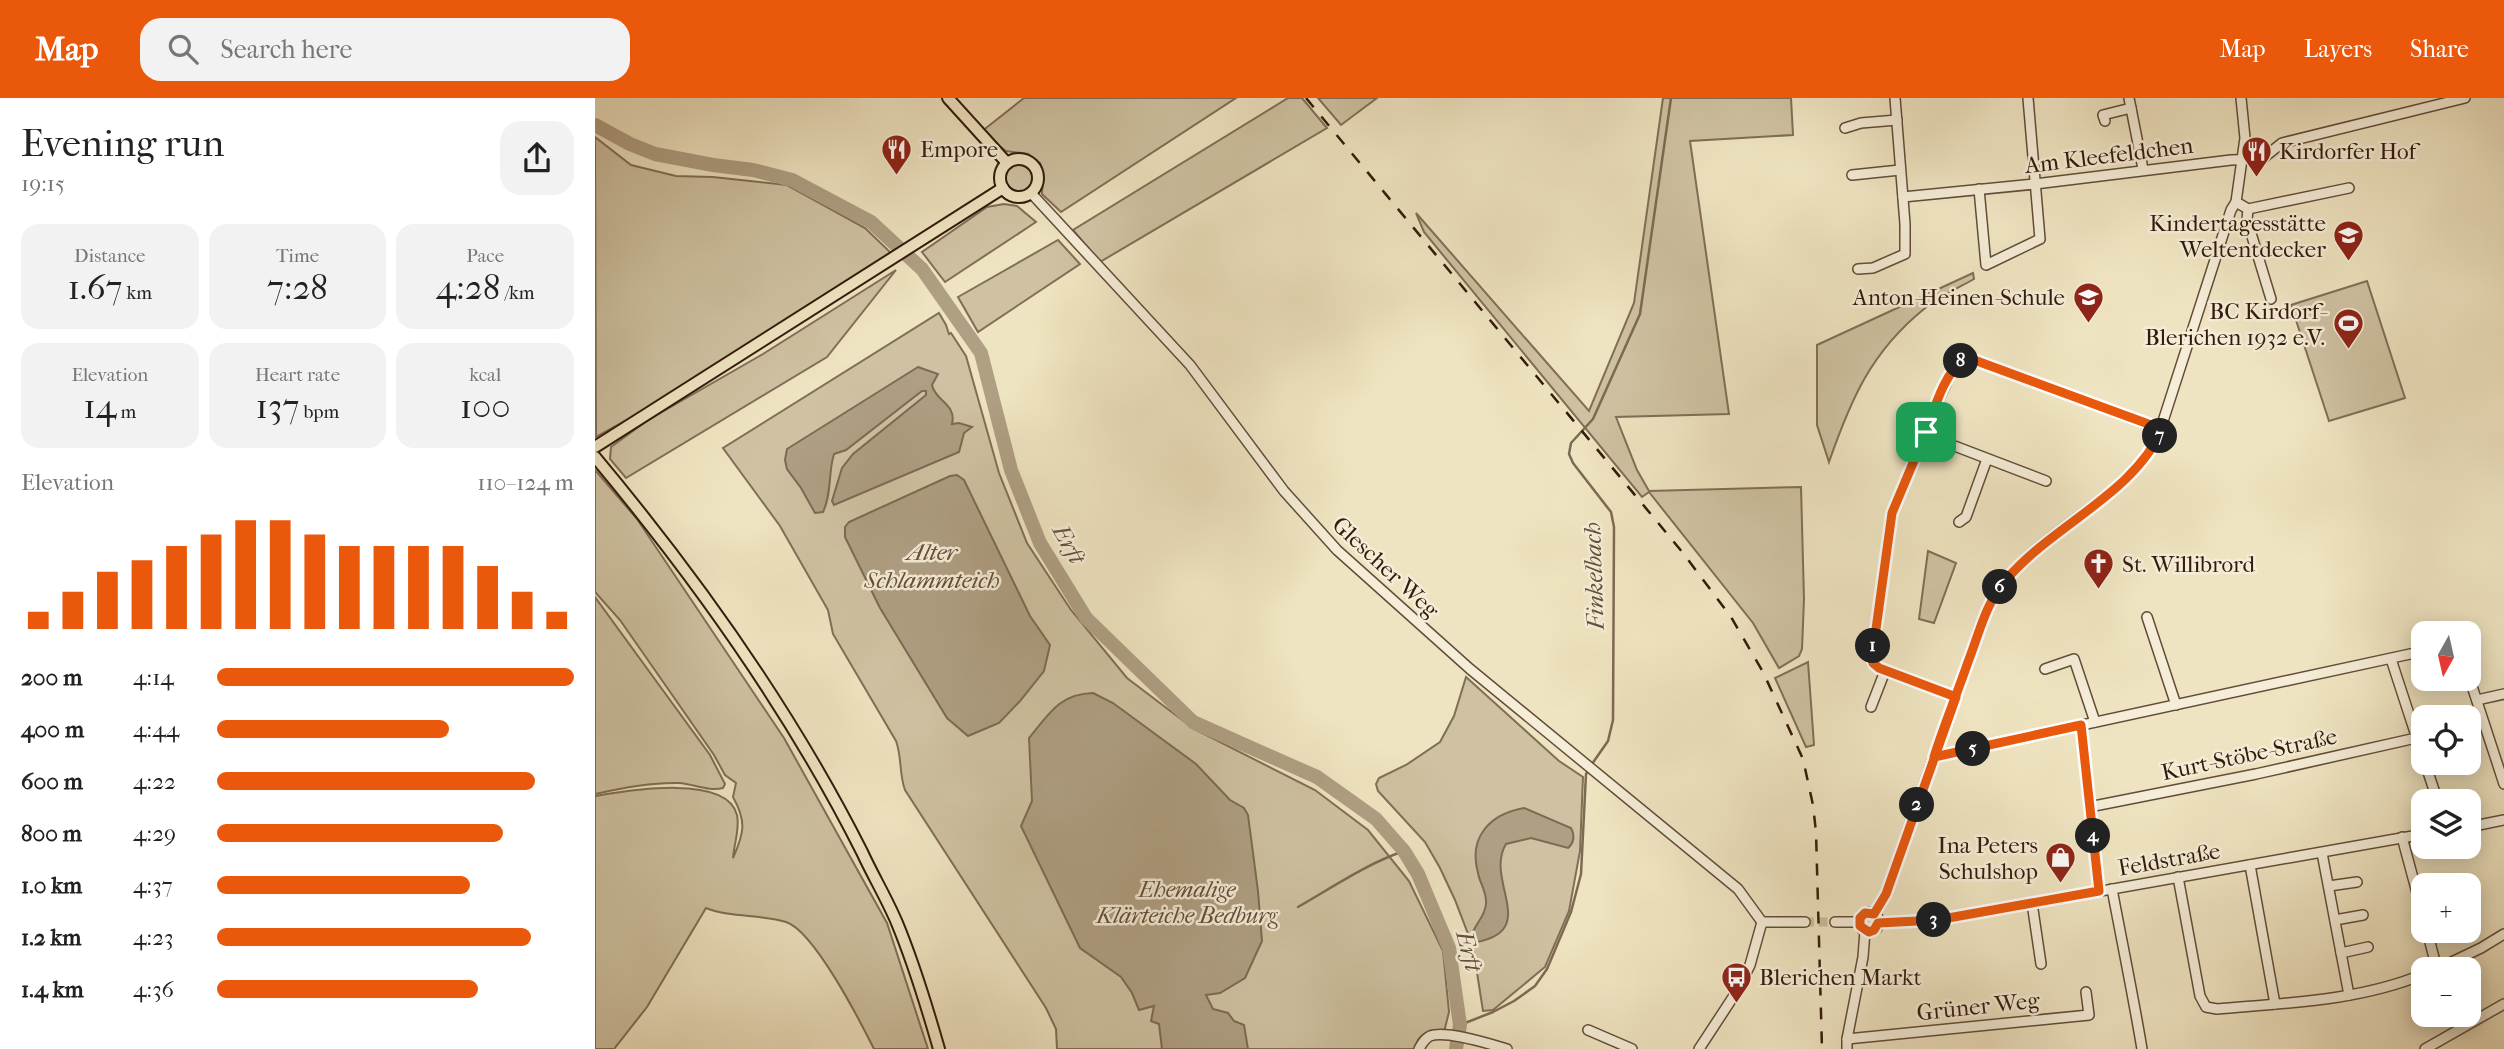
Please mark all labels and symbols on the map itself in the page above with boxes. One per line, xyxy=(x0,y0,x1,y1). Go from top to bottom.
restaurant icon: Empore xyxy=(880,132,914,176)
street label: Am Kleefeldchen xyxy=(2022,132,2195,179)
restaurant icon: Kirdorfer Hof xyxy=(2239,134,2273,178)
place label: Empore xyxy=(920,136,998,163)
place label: Kirdorfer Hof xyxy=(2279,138,2421,165)
place label: Kindertagesstätte Weltentdecker xyxy=(2149,210,2326,263)
school or university icon: Kindertagesstätte Weltentdecker xyxy=(2332,219,2366,263)
school or university icon: Anton-Heinen-Schule xyxy=(2071,280,2105,324)
place label: Anton-Heinen-Schule xyxy=(1852,284,2065,311)
place label: BC Kirdorf- Blerichen 1932 e.V. xyxy=(2145,298,2328,351)
sports icon: BC Kirdorf- Blerichen 1932 e.V. xyxy=(2331,307,2365,351)
pin: 8 xyxy=(1943,344,1979,378)
pin xyxy=(1896,402,1956,462)
pin: 7 xyxy=(2143,418,2177,454)
street label: Glescher Weg xyxy=(1327,511,1445,624)
water label: Erft xyxy=(1046,517,1092,570)
water label: Finkelbach xyxy=(1578,522,1610,631)
water label: Alter Schlammteich xyxy=(863,538,1000,594)
church icon: St. Willibrord xyxy=(2082,547,2116,591)
place label: St. Willibrord xyxy=(2122,551,2256,578)
pin: 6 xyxy=(1983,570,2017,604)
north arrow xyxy=(2411,621,2481,691)
pin: 1 xyxy=(1855,628,1891,664)
street label: Kurt-Stöbe-Straße xyxy=(2159,723,2339,786)
pin: 5 xyxy=(1955,732,1991,766)
pin: 2 xyxy=(1899,788,1935,822)
pin: 4 xyxy=(2075,818,2111,854)
place label: Ina Peters Schulshop xyxy=(1938,832,2038,885)
street label: Feldstraße xyxy=(2116,837,2222,882)
shop icon: Ina Peters Schulshop xyxy=(2044,841,2078,885)
park label: Ehemalige Klärteiche Bedburg xyxy=(1095,876,1279,929)
pin: 3 xyxy=(1917,902,1951,938)
water label: Erft xyxy=(1450,926,1488,976)
bus stop icon: Blerichen Markt xyxy=(1719,960,1753,1004)
place label: Blerichen Markt xyxy=(1759,964,1922,991)
street label: Grüner Weg xyxy=(1915,987,2041,1026)

